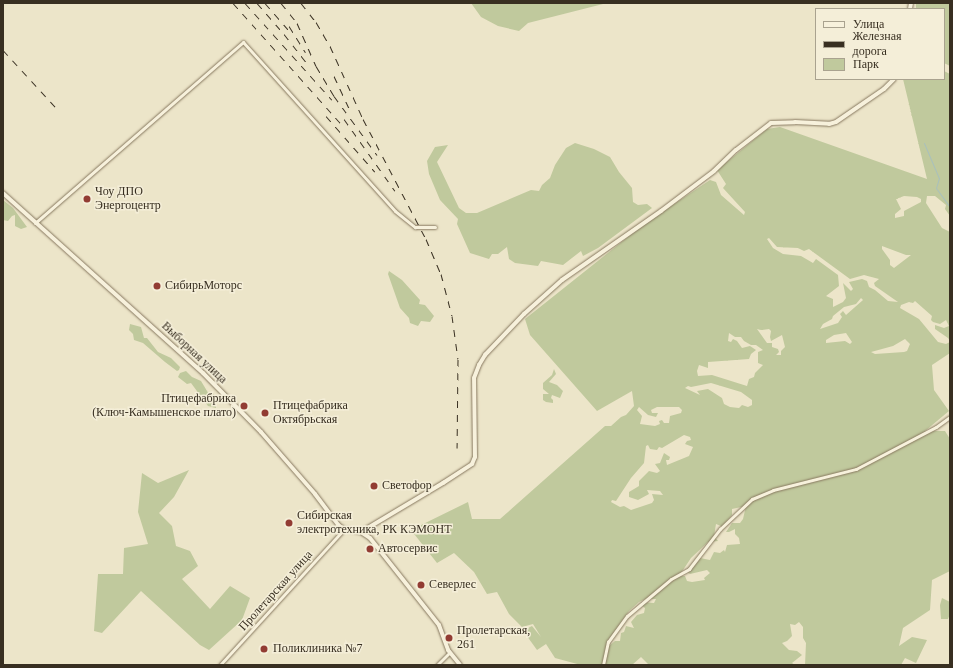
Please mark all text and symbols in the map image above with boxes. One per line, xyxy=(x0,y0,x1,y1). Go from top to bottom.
legend xyxy=(815,8,945,80)
text: Улица xyxy=(853,17,884,31)
text: Железная дорога xyxy=(853,29,902,58)
text: Парк xyxy=(853,57,879,71)
place label: Чоу ДПО Энергоцентр xyxy=(95,185,161,213)
marker: Чоу ДПО Энергоцентр xyxy=(82,194,92,204)
place label: СибирьМоторс xyxy=(165,279,242,293)
marker: СибирьМоторс xyxy=(152,281,162,291)
street label: Выборная улица xyxy=(158,319,230,387)
place label: Птицефабрика (Ключ-Камышенское плато) xyxy=(92,392,236,420)
place label: Птицефабрика Октябрьская xyxy=(273,399,348,427)
marker: Птицефабрика (Ключ-Камышенское плато) xyxy=(239,401,249,411)
marker: Птицефабрика Октябрьская xyxy=(260,408,270,418)
place label: Светофор xyxy=(382,479,432,493)
marker: Светофор xyxy=(369,481,379,491)
place label: Сибирская электротехника, РК КЭМОНТ xyxy=(297,509,451,537)
marker: Сибирская электротехника, РК КЭМОНТ xyxy=(284,518,294,528)
place label: Автосервис xyxy=(378,542,438,556)
marker: Автосервис xyxy=(365,544,375,554)
street label: Пролетарская улица xyxy=(236,548,316,634)
place label: Северлес xyxy=(429,578,476,592)
marker: Северлес xyxy=(416,580,426,590)
place label: Пролетарская, 261 xyxy=(457,624,530,652)
marker: Пролетарская, 261 xyxy=(444,633,454,643)
place label: Поликлиника №7 xyxy=(273,642,362,656)
marker: Поликлиника №7 xyxy=(258,643,270,655)

